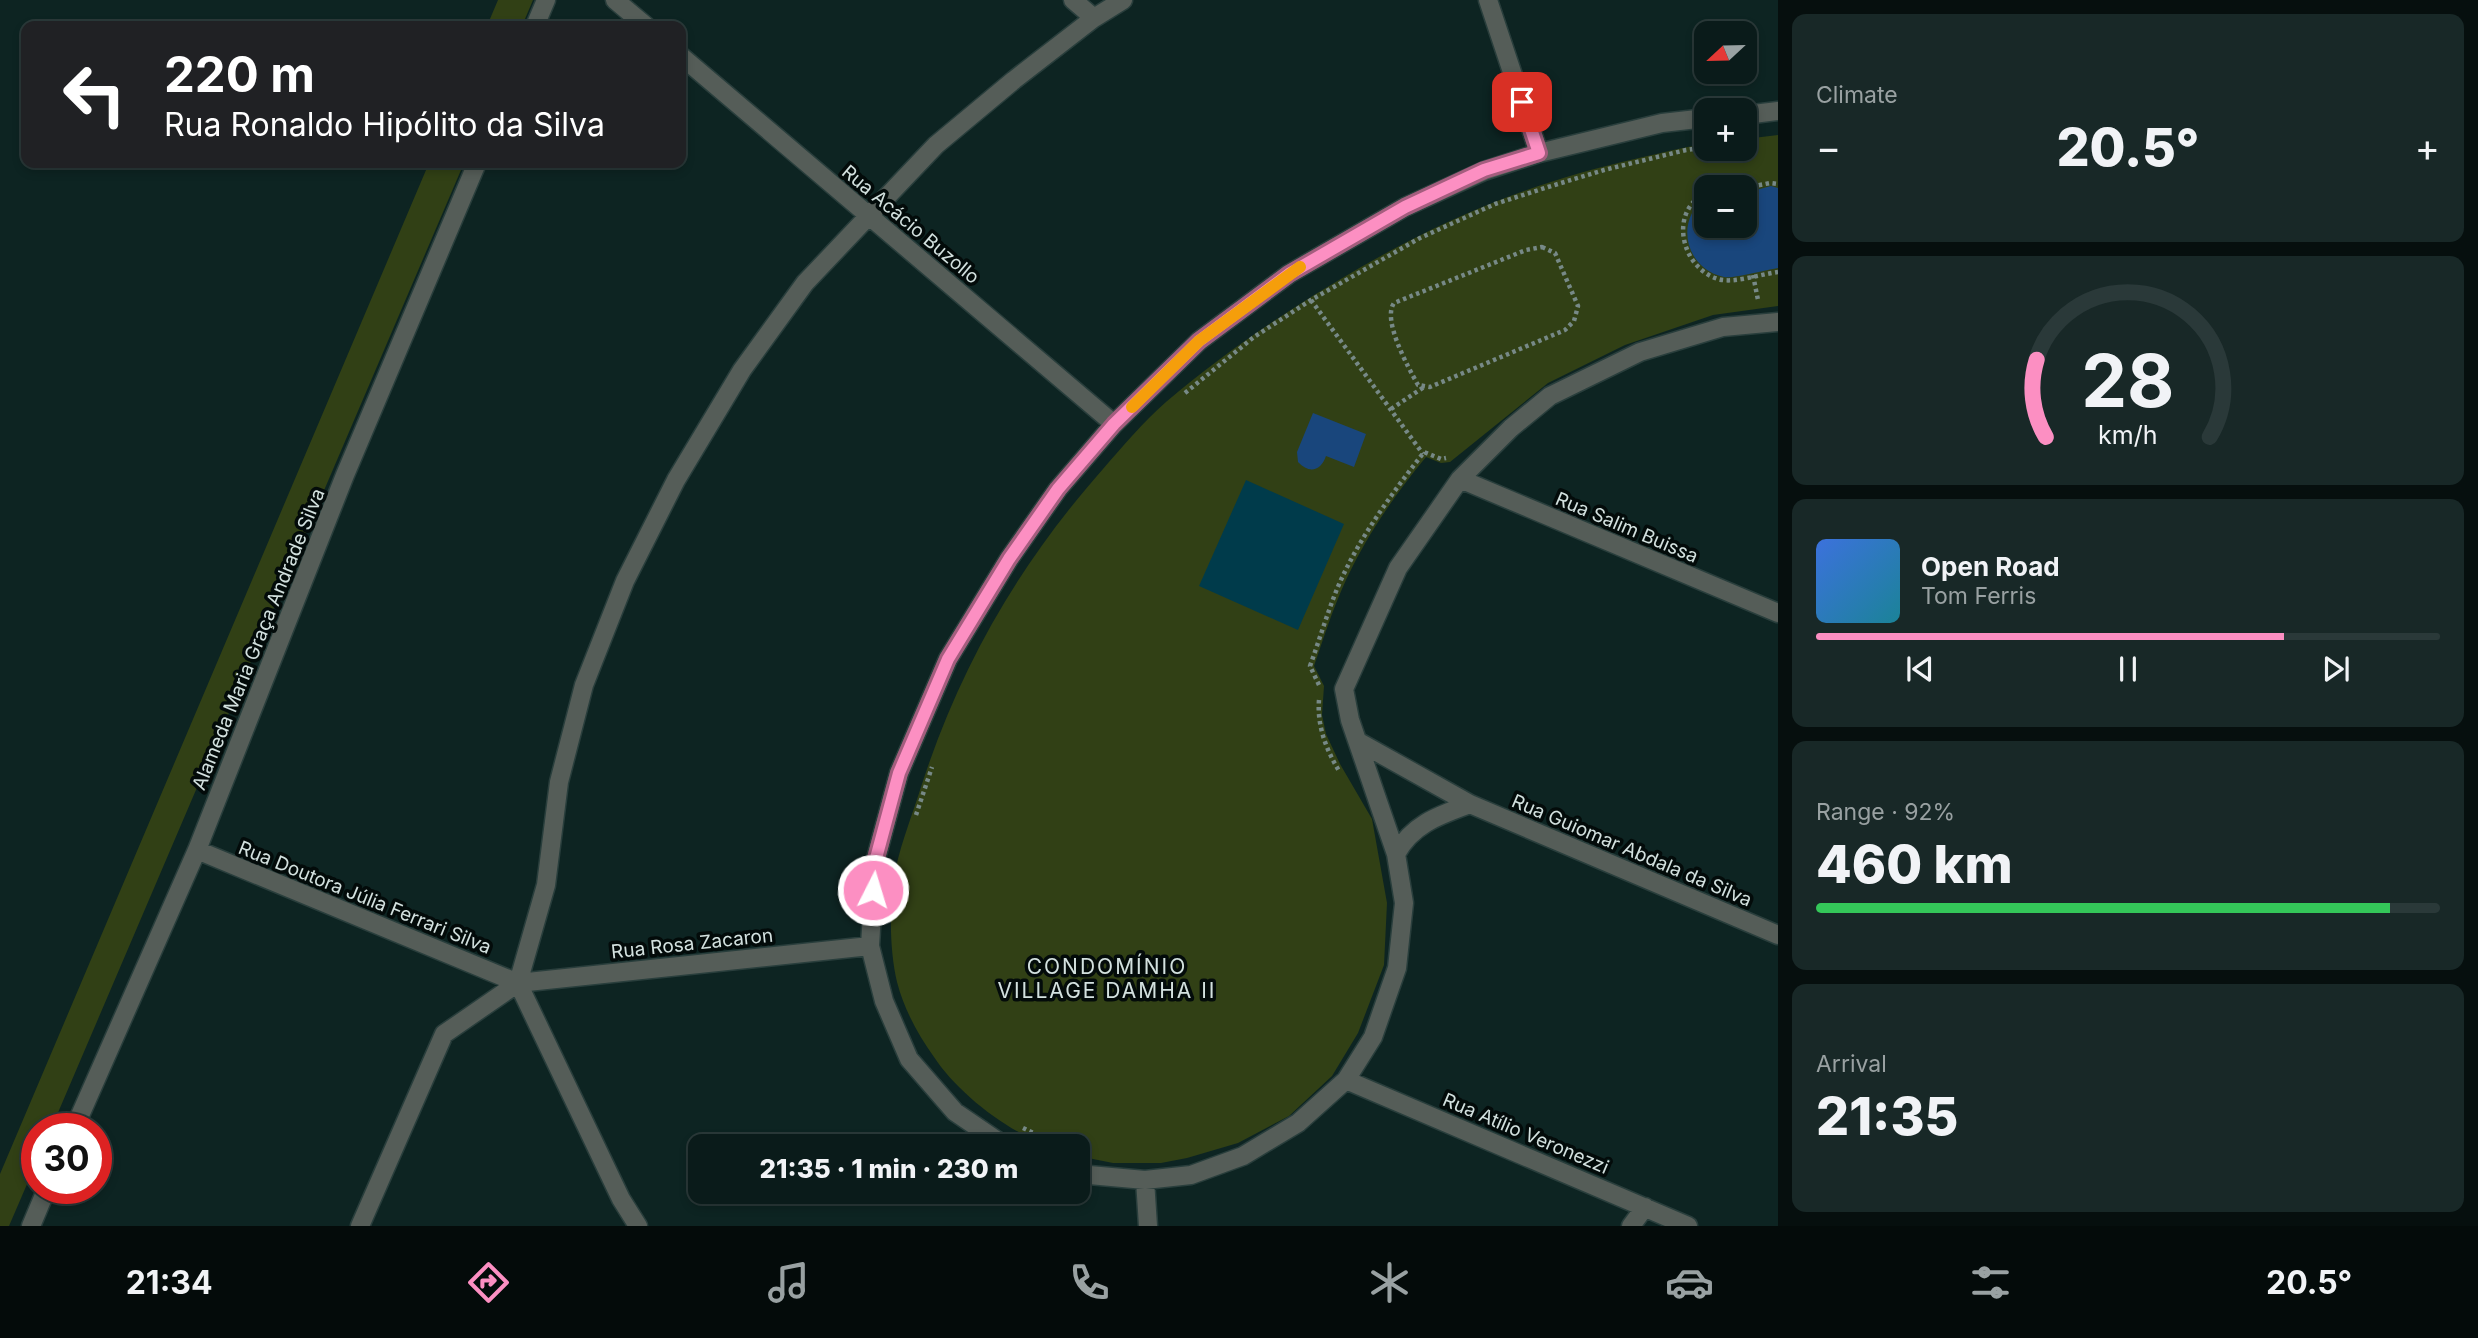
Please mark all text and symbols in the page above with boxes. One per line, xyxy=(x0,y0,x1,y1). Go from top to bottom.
north arrow xyxy=(1694,21,1757,84)
map controls xyxy=(1694,21,1757,238)
text: 220 m xyxy=(164,45,315,104)
icon: left xyxy=(49,49,140,140)
pin xyxy=(1492,72,1552,132)
text: Climate xyxy=(1816,81,1898,109)
icon: arrive xyxy=(1503,83,1541,121)
button: + xyxy=(1694,98,1757,161)
text: Rua Ronaldo Hipólito da Silva xyxy=(164,105,605,144)
text: 20.5° xyxy=(2056,116,2200,179)
text: − xyxy=(1816,124,1841,170)
text: + xyxy=(2415,124,2440,170)
street label: Rua Acácio Buzollo xyxy=(837,160,984,289)
button: − xyxy=(1694,175,1757,238)
text: 28 xyxy=(2081,336,2175,425)
text: km/h xyxy=(2098,419,2158,449)
street label: Alameda Maria Graça Andrade Silva xyxy=(187,485,330,793)
street label: Rua Salim Buissa xyxy=(1552,487,1702,568)
text: Open Road xyxy=(1921,551,2060,582)
text: Tom Ferris xyxy=(1921,582,2036,610)
icon: previous xyxy=(1901,650,1939,688)
icon: pause xyxy=(2109,650,2147,688)
icon: next xyxy=(2317,650,2355,688)
street label: Rua Guiomar Abdala da Silva xyxy=(1508,789,1755,912)
text: Range · 92% xyxy=(1816,798,1955,826)
text: 460 km xyxy=(1816,833,2013,896)
street label: Rua Doutora Júlia Ferrari Silva xyxy=(235,836,495,959)
position arrow xyxy=(836,853,910,927)
street label: Rua Rosa Zacaron xyxy=(610,924,774,963)
district label: CONDOMÍNIO VILLAGE DAMHA II xyxy=(997,953,1217,1003)
text: Arrival xyxy=(1816,1050,1887,1078)
text: 21:35 xyxy=(1816,1085,1959,1148)
street label: Rua Atílio Veronezzi xyxy=(1439,1088,1612,1179)
speed limit sign: 30 xyxy=(21,1113,112,1204)
text: 21:35 · 1 min · 230 m xyxy=(760,1153,1018,1184)
icon: directions xyxy=(464,1258,513,1307)
icon: music xyxy=(764,1258,813,1307)
icon: phone xyxy=(1065,1258,1114,1307)
icon: climate xyxy=(1365,1258,1414,1307)
icon: car xyxy=(1665,1258,1714,1307)
icon: filters xyxy=(1966,1258,2015,1307)
text: 21:34 xyxy=(126,1263,213,1302)
text: 20.5° xyxy=(2266,1263,2352,1302)

